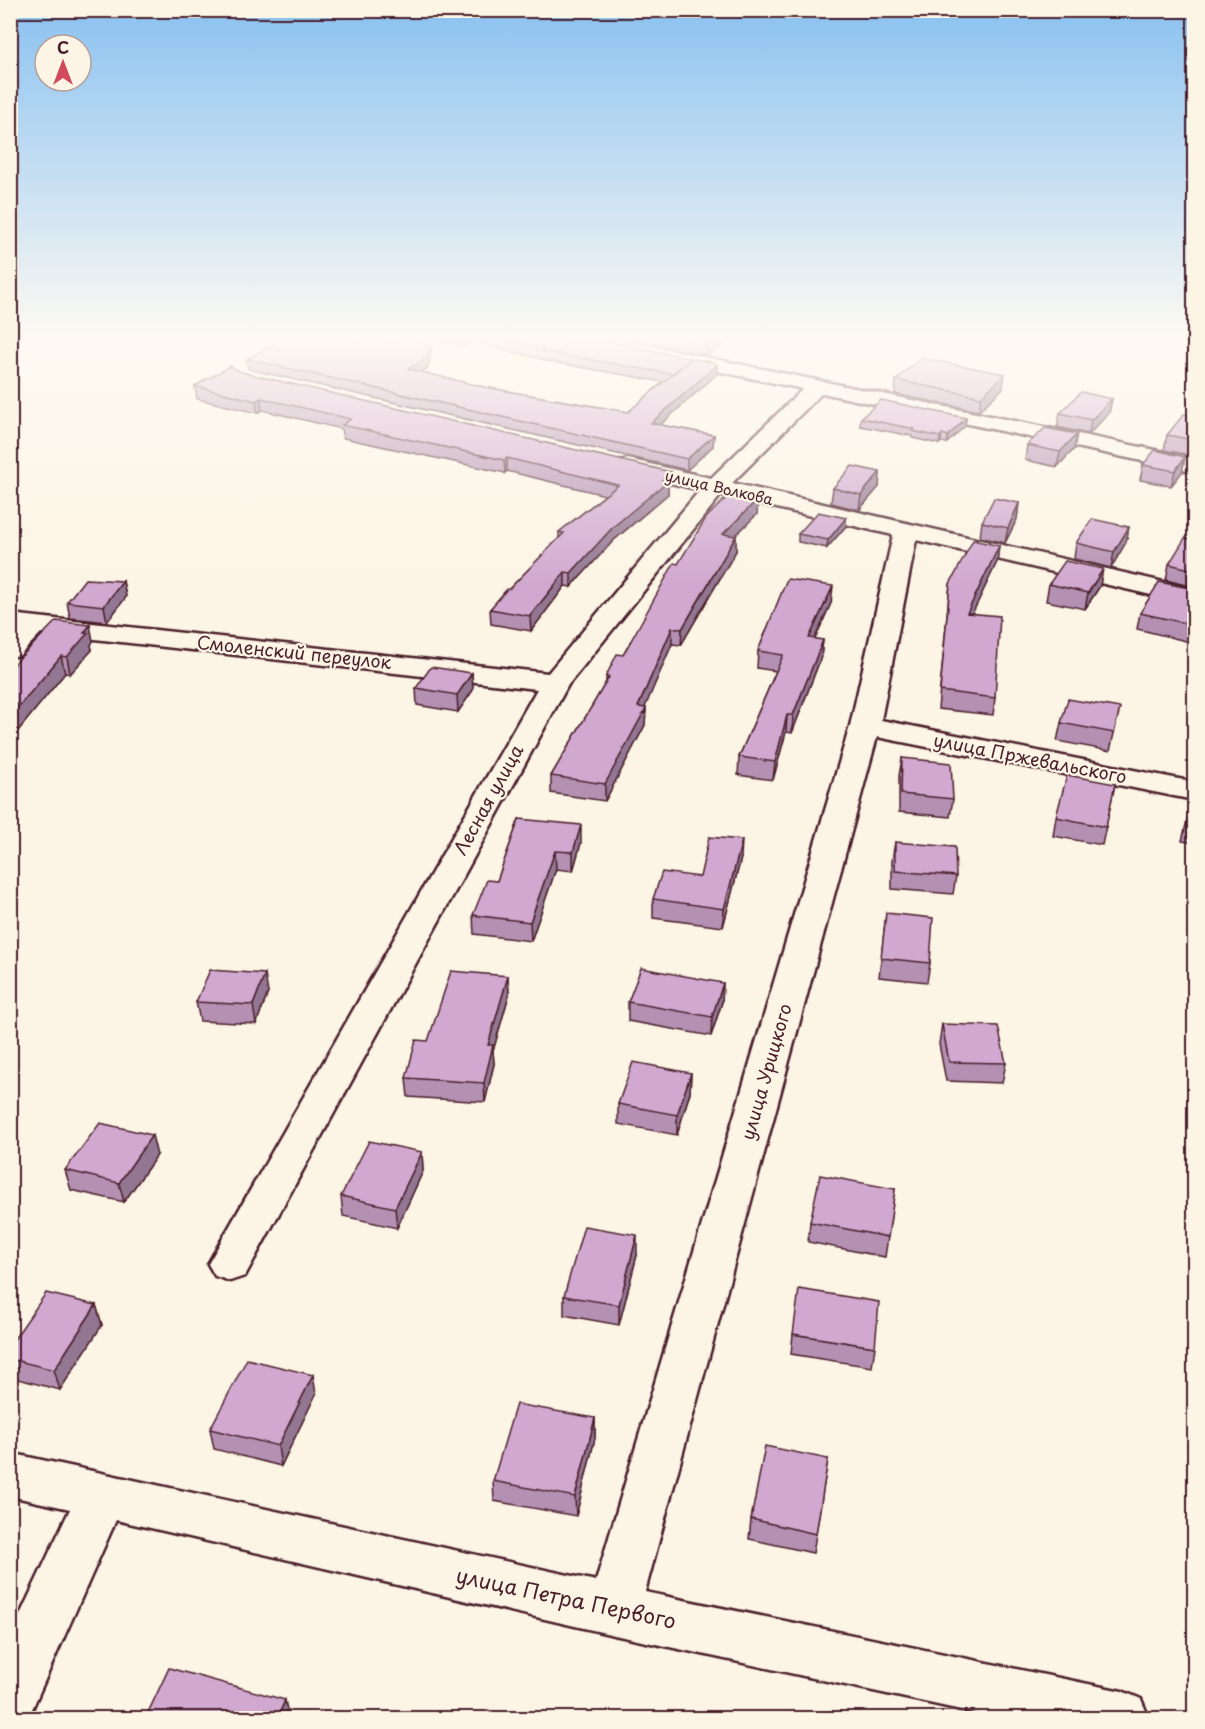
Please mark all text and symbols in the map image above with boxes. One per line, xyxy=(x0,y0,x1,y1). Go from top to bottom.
north arrow xyxy=(33,33,93,93)
text: С xyxy=(57,35,69,59)
street label: улица Волкова xyxy=(663,463,776,510)
street label: Смоленский переулок xyxy=(196,628,393,675)
street label: улица Пржевальского xyxy=(931,726,1129,790)
street label: Лесная улица xyxy=(446,739,529,859)
street label: улица Урицкого xyxy=(733,1000,798,1143)
street label: улица Петра Первого xyxy=(453,1558,679,1636)

